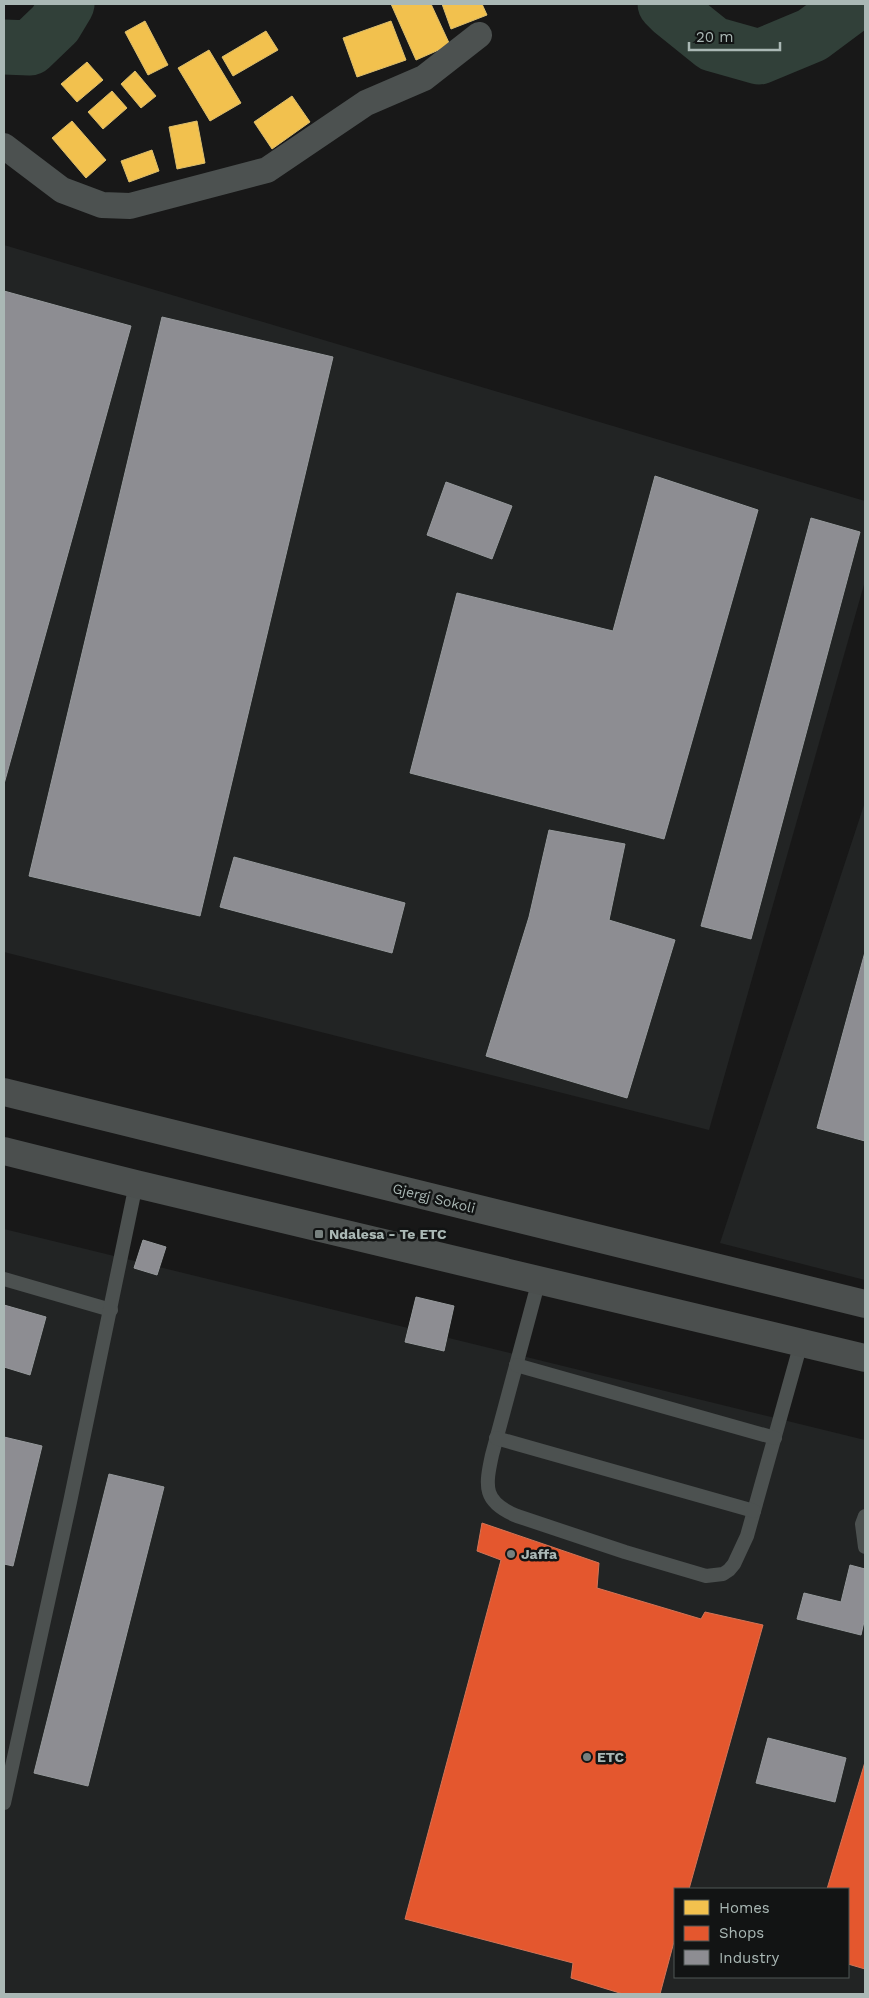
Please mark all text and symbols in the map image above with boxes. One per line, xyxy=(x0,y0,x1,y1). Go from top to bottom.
scale bar xyxy=(689,20,780,52)
text: 20 m xyxy=(696,28,734,46)
street label: Gjergj Sokoli xyxy=(391,1180,477,1216)
place label: Ndalesa - Te ETC xyxy=(329,1226,447,1242)
marker: Ndalesa - Te ETC xyxy=(313,1228,325,1240)
place label: Jaffa xyxy=(521,1546,558,1562)
marker: Jaffa xyxy=(505,1548,517,1560)
place label: ETC xyxy=(597,1749,625,1765)
marker: ETC xyxy=(581,1751,593,1763)
legend xyxy=(674,1888,849,1978)
text: Homes xyxy=(719,1899,770,1917)
text: Shops xyxy=(719,1924,764,1942)
text: Industry xyxy=(719,1949,780,1967)

